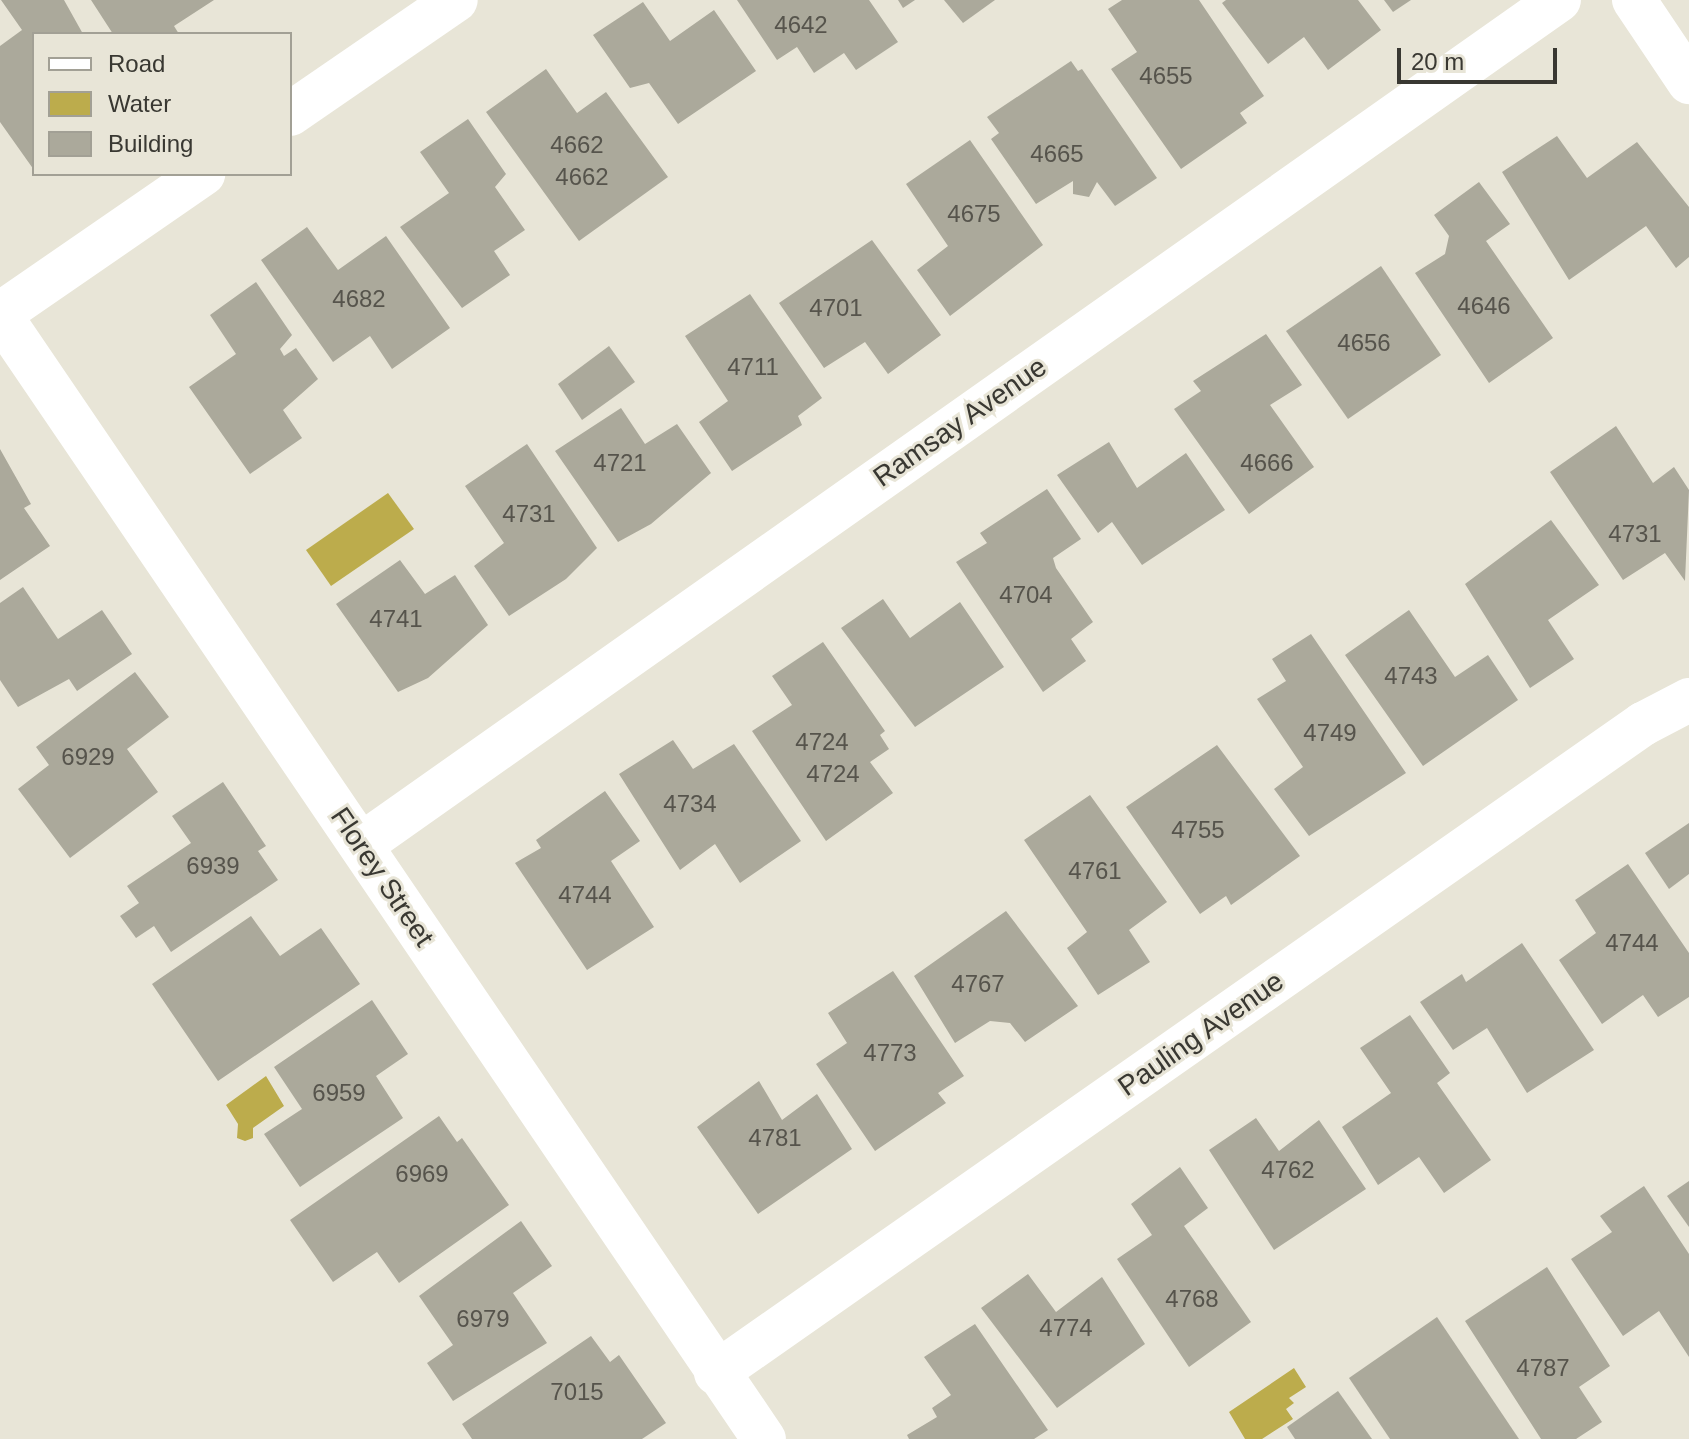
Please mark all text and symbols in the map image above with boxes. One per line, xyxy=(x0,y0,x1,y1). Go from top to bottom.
house number: 4642 xyxy=(774,11,828,39)
legend xyxy=(32,32,292,176)
scale bar xyxy=(1401,32,1561,82)
text: 20 m xyxy=(1411,48,1464,75)
text: Road xyxy=(108,50,165,77)
house number: 4655 xyxy=(1139,62,1193,90)
text: Water xyxy=(108,90,171,117)
text: Building xyxy=(108,130,193,157)
house number: 4662 xyxy=(550,131,604,159)
house number: 4665 xyxy=(1030,140,1084,168)
house number: 4662 xyxy=(555,163,609,191)
house number: 4675 xyxy=(947,200,1001,228)
house number: 4682 xyxy=(332,285,386,313)
house number: 4646 xyxy=(1457,292,1511,320)
house number: 4701 xyxy=(809,294,863,322)
house number: 4656 xyxy=(1337,329,1391,357)
street label: Ramsay Avenue xyxy=(866,349,1054,495)
house number: 4711 xyxy=(727,353,779,381)
house number: 4721 xyxy=(593,449,647,477)
house number: 4666 xyxy=(1240,449,1294,477)
house number: 4731 xyxy=(502,500,556,528)
house number: 4731 xyxy=(1608,520,1662,548)
house number: 4704 xyxy=(999,581,1053,609)
house number: 4741 xyxy=(369,605,423,633)
house number: 4743 xyxy=(1384,662,1438,690)
house number: 4749 xyxy=(1303,719,1357,747)
house number: 4724 xyxy=(795,728,849,756)
house number: 6929 xyxy=(61,743,115,771)
house number: 4724 xyxy=(806,760,860,788)
house number: 4734 xyxy=(663,790,717,818)
street label: Florey Street xyxy=(323,801,441,953)
house number: 4755 xyxy=(1171,816,1225,844)
house number: 6939 xyxy=(186,852,240,880)
house number: 4761 xyxy=(1068,857,1122,885)
house number: 4744 xyxy=(558,881,612,909)
house number: 4744 xyxy=(1605,929,1659,957)
street label: Pauling Avenue xyxy=(1111,964,1291,1104)
house number: 4767 xyxy=(951,970,1005,998)
house number: 4773 xyxy=(863,1039,917,1067)
house number: 6959 xyxy=(312,1079,366,1107)
house number: 4781 xyxy=(748,1124,802,1152)
house number: 4762 xyxy=(1261,1156,1315,1184)
house number: 6969 xyxy=(395,1160,449,1188)
house number: 4768 xyxy=(1165,1285,1219,1313)
house number: 6979 xyxy=(456,1305,510,1333)
house number: 4774 xyxy=(1039,1314,1093,1342)
house number: 4787 xyxy=(1516,1354,1570,1382)
house number: 7015 xyxy=(550,1378,604,1406)

